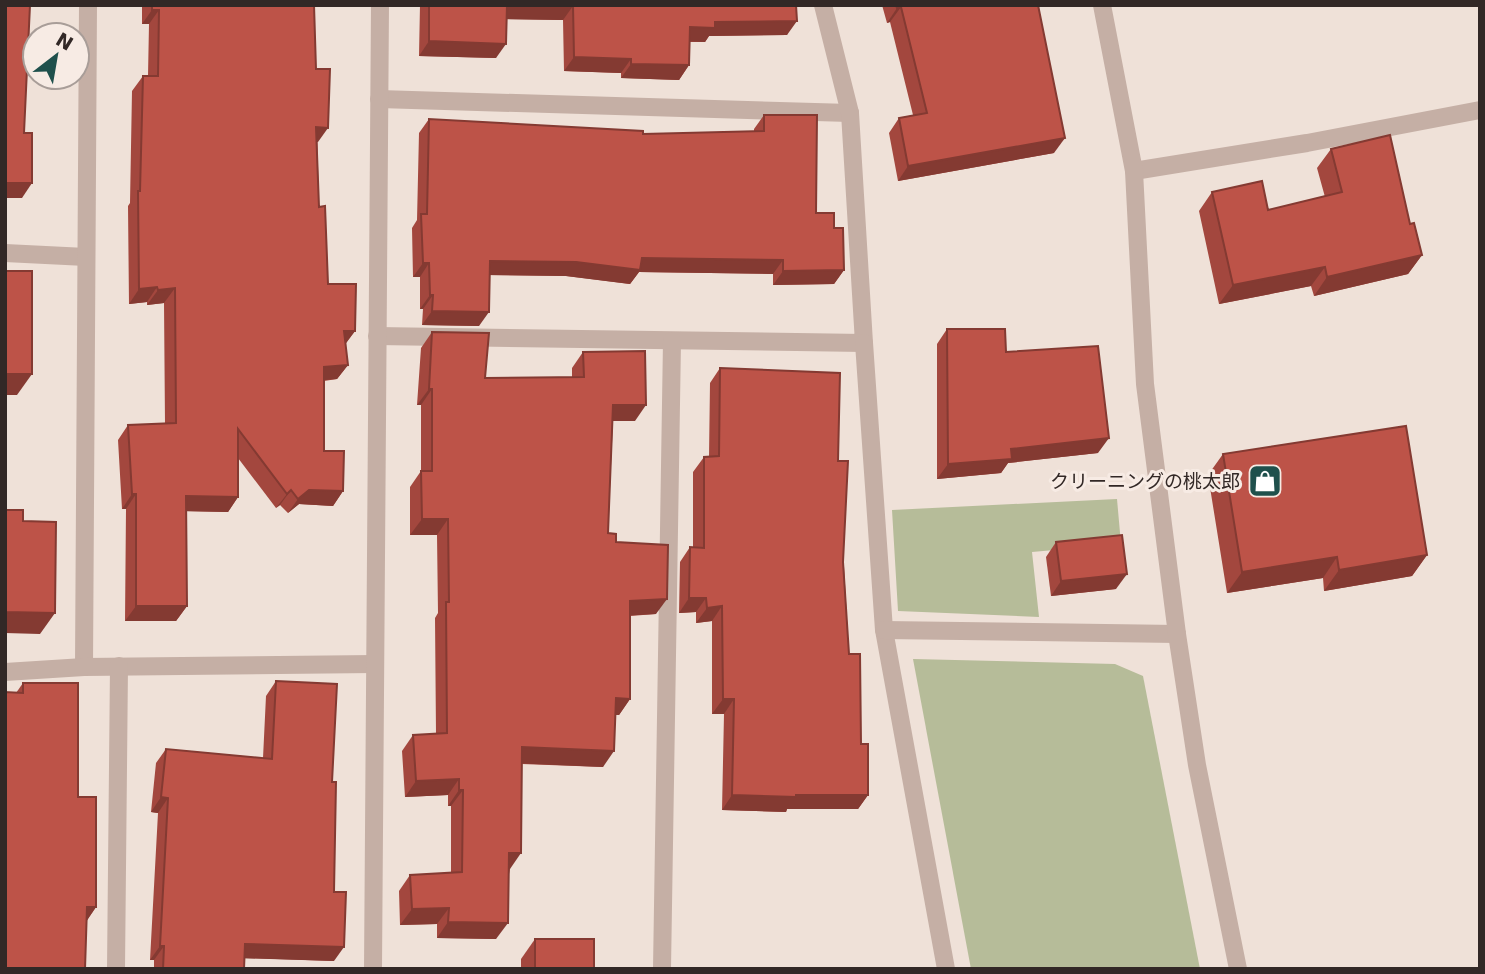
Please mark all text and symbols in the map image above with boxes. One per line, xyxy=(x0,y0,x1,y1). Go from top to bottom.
north arrow xyxy=(21,21,91,91)
text: N xyxy=(52,28,77,55)
shop icon: クリーニングの桃太郎 xyxy=(1246,462,1284,500)
place label: クリーニングの桃太郎 xyxy=(1050,470,1240,492)

